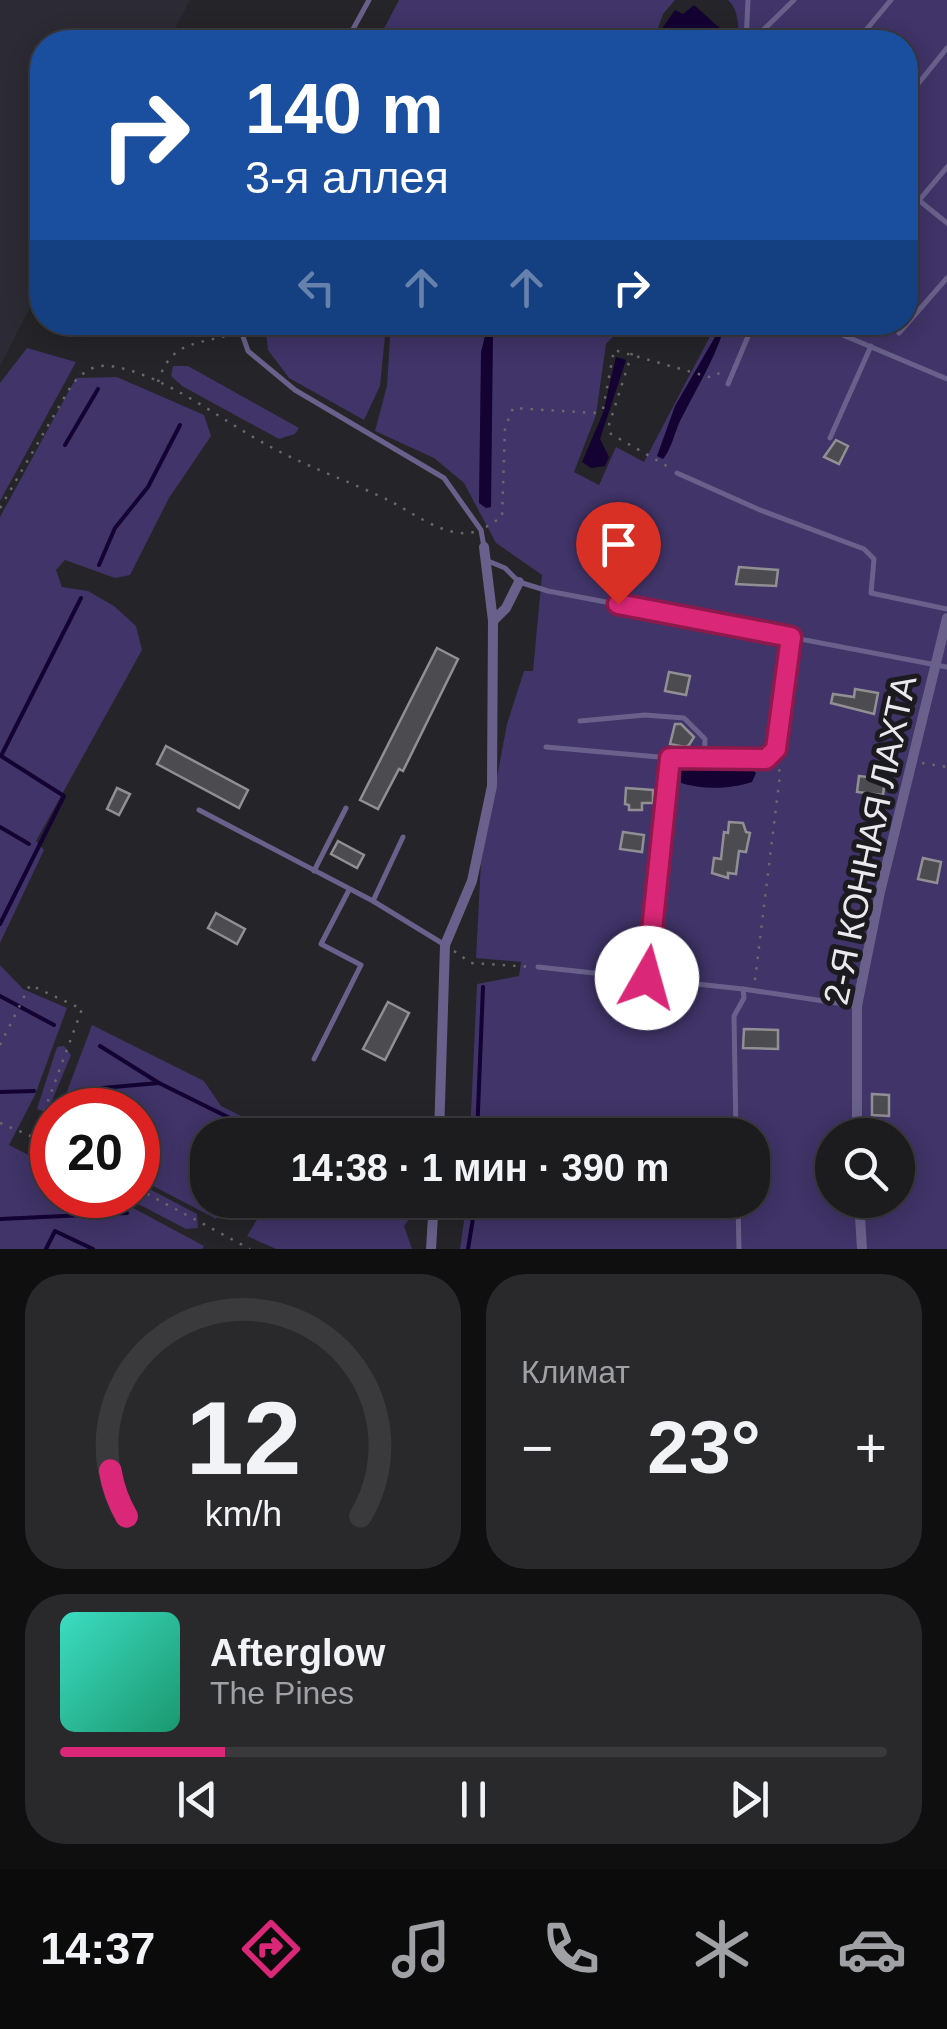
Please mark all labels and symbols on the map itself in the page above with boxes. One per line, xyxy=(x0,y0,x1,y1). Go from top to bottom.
pin xyxy=(576,502,661,605)
street label: 2-Я КОННАЯ ЛАХТА xyxy=(816,671,924,1008)
position arrow xyxy=(595,926,699,1030)
speed limit sign: 20 xyxy=(30,1088,160,1218)

